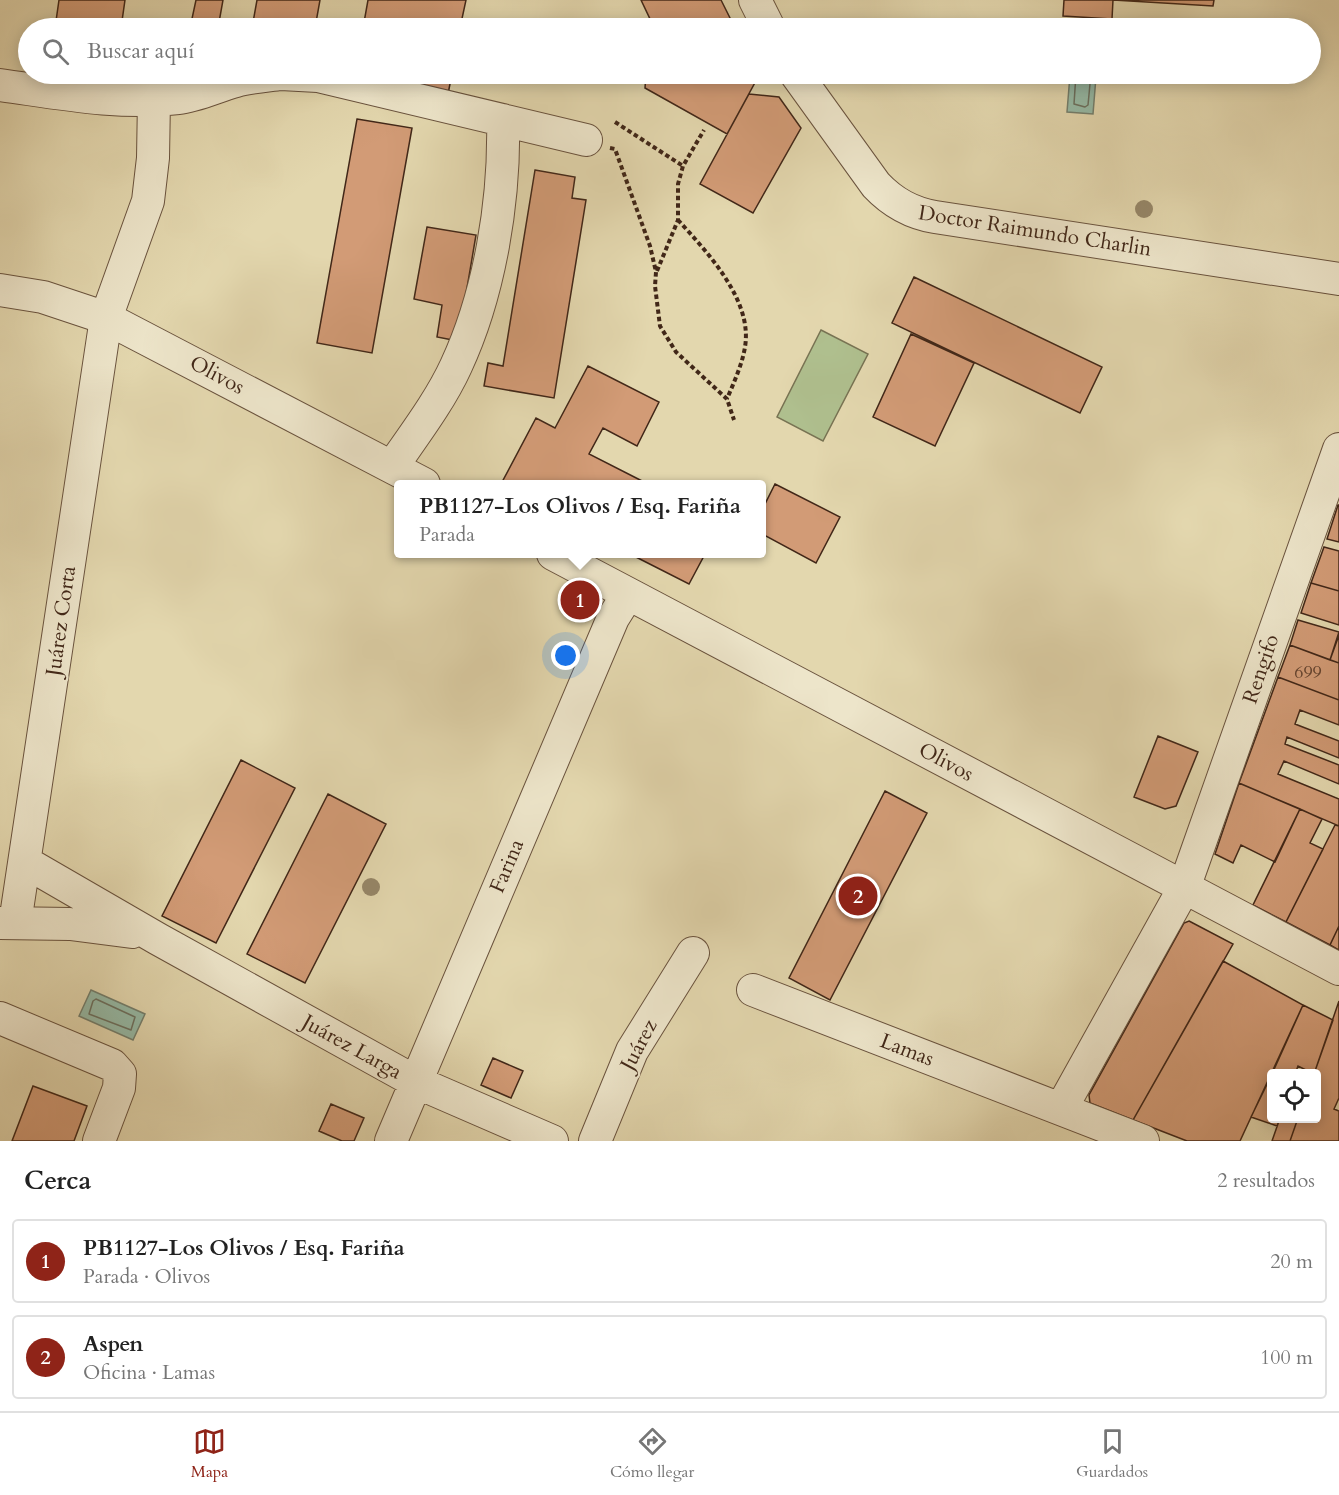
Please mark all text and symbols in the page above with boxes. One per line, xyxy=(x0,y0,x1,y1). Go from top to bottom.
search box xyxy=(18,18,1321,84)
icon: search xyxy=(39,35,72,68)
text: Buscar aquí xyxy=(87,36,194,66)
street label: Doctor Raimundo Charlin xyxy=(916,198,1154,264)
street label: Olivos xyxy=(184,348,250,402)
popup xyxy=(394,480,766,558)
text: PB1127-Los Olivos / Esq. Fariña xyxy=(419,491,741,521)
text: Parada xyxy=(419,521,475,548)
street label: Juárez Corta xyxy=(39,564,83,681)
pin: 1 xyxy=(560,578,600,622)
street label: Rengifo xyxy=(1236,630,1286,708)
your location xyxy=(551,641,580,670)
house number: 699 xyxy=(1294,660,1322,685)
street label: Olivos xyxy=(913,735,979,789)
street label: Farina xyxy=(483,835,531,897)
pin: 2 xyxy=(838,874,878,918)
street label: Juárez Larga xyxy=(294,1006,407,1086)
street label: Juárez xyxy=(612,1014,665,1078)
street label: Lamas xyxy=(876,1026,938,1074)
map controls xyxy=(1267,1069,1321,1123)
button: locate xyxy=(1267,1069,1321,1123)
text: Cerca xyxy=(24,1163,91,1198)
text: 2 resultados xyxy=(1217,1167,1315,1194)
text: PB1127-Los Olivos / Esq. Fariña xyxy=(83,1233,405,1263)
text: 1 xyxy=(40,1248,51,1275)
text: 20 m xyxy=(1270,1248,1313,1275)
text: Parada · Olivos xyxy=(83,1263,210,1290)
text: Aspen xyxy=(83,1329,143,1359)
text: 2 xyxy=(40,1344,51,1371)
text: 100 m xyxy=(1260,1344,1313,1371)
text: Oficina · Lamas xyxy=(83,1359,215,1386)
tab: Mapa xyxy=(191,1425,228,1483)
tab: Cómo llegar xyxy=(610,1425,694,1483)
tab: Guardados xyxy=(1076,1425,1148,1483)

